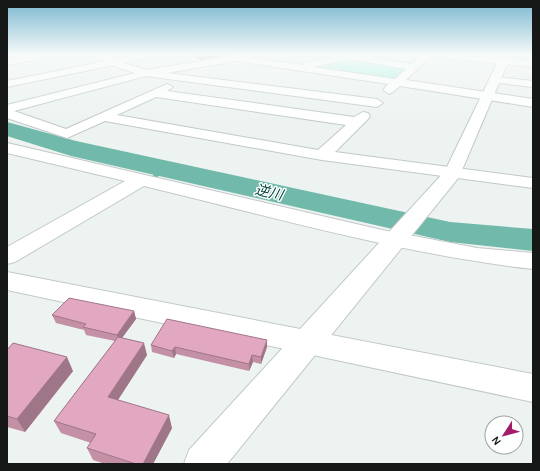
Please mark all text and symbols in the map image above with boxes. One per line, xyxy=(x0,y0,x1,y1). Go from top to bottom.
water label: 逆川 xyxy=(253,181,286,204)
north arrow xyxy=(484,415,524,455)
text: N xyxy=(489,434,504,448)

